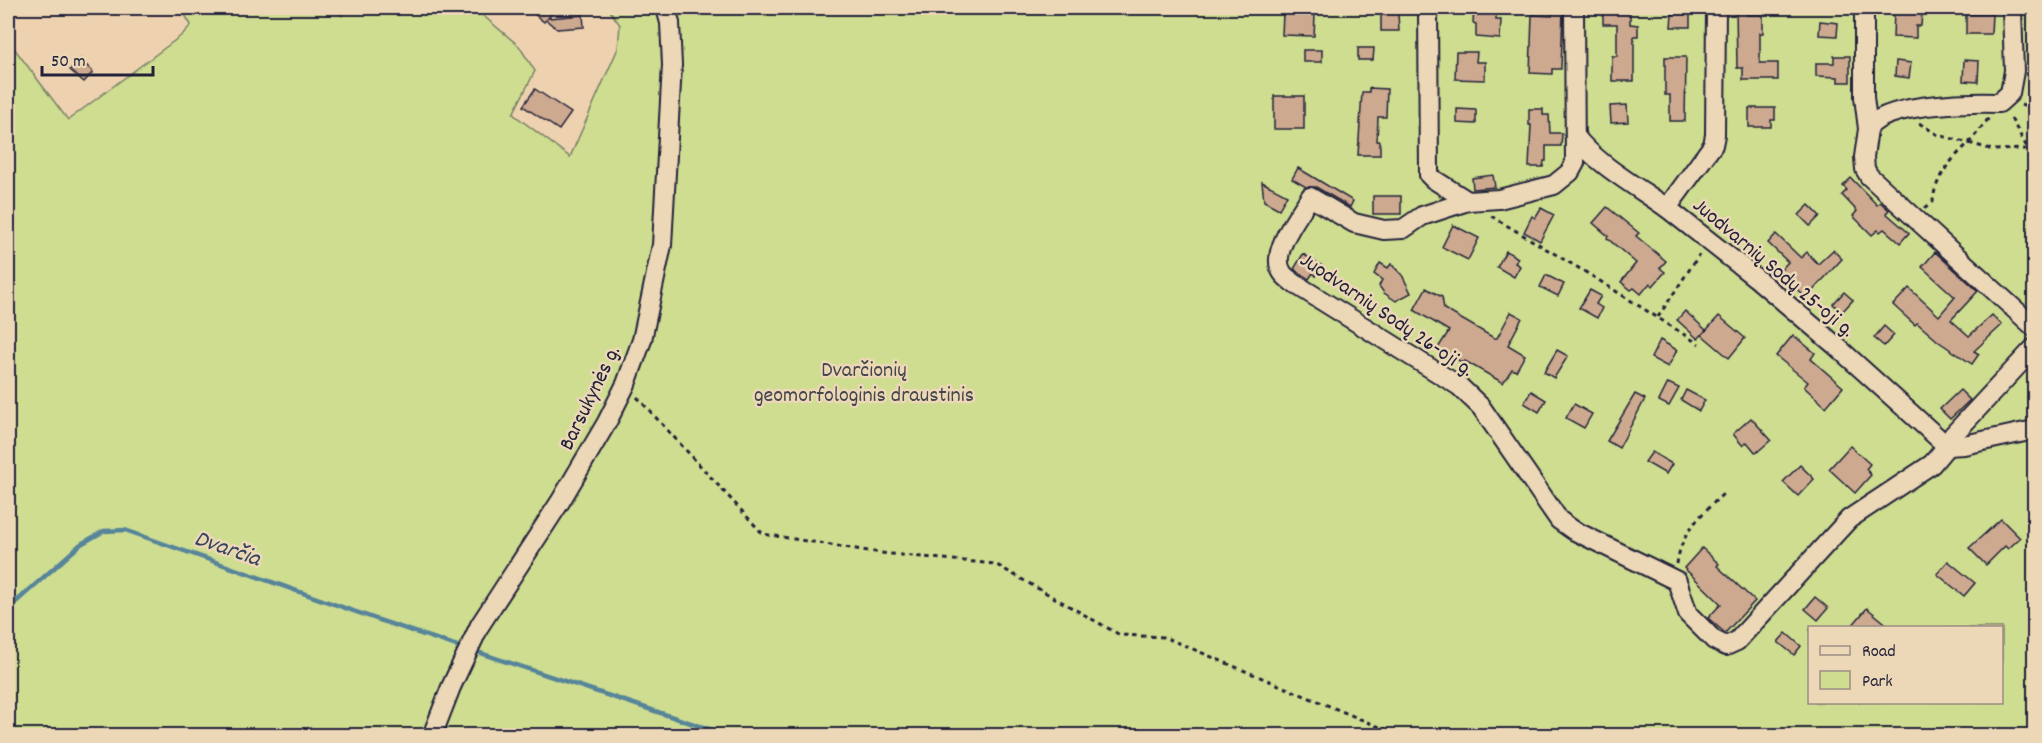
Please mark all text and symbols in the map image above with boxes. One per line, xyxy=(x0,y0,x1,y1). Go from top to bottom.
scale bar xyxy=(42,39,153,77)
text: 50 m xyxy=(51,50,86,75)
street label: Juodvarnių Sodų 25-oji g. xyxy=(1685,191,1861,346)
street label: Juodvarnių Sodų 26-oji g. xyxy=(1293,246,1479,386)
street label: Barsukynės g. xyxy=(552,341,630,456)
park label: Dvarčionių geomorfologinis draustinis xyxy=(754,356,974,412)
water label: Dvarčia xyxy=(189,523,266,578)
legend xyxy=(1808,626,2003,704)
text: Road xyxy=(1862,640,1896,665)
text: Park xyxy=(1862,670,1893,695)

